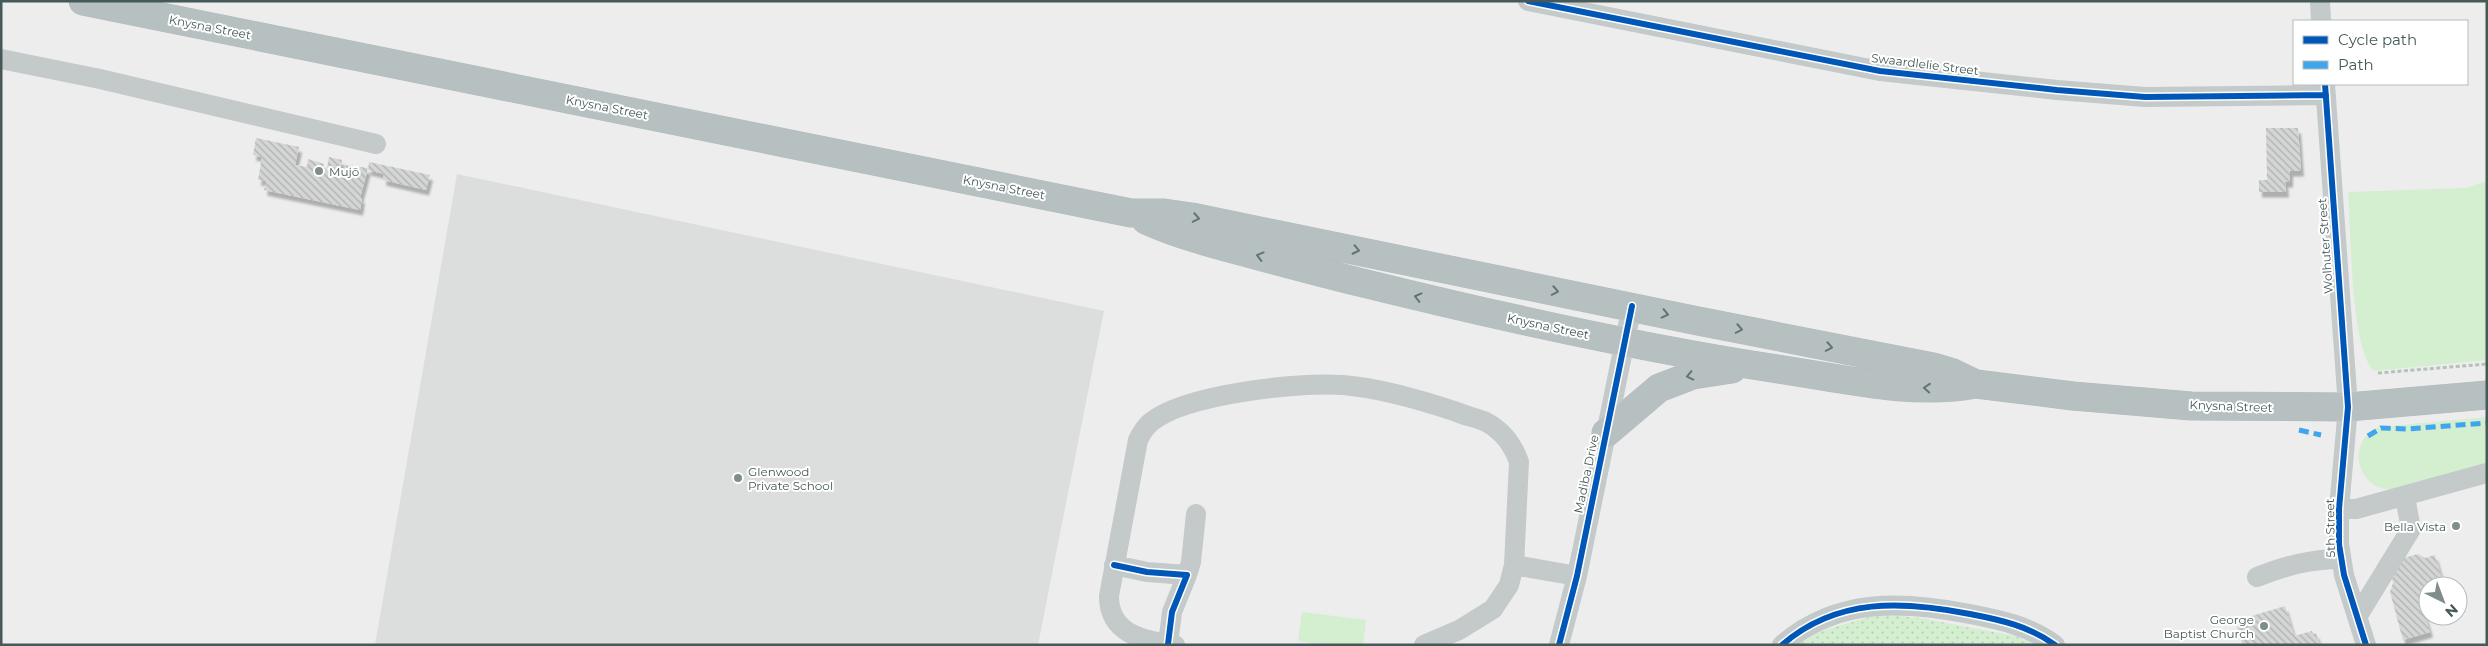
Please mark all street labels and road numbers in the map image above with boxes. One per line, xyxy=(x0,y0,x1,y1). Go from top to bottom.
street label: Knysna Street xyxy=(168,12,252,42)
street label: Swaardlelie Street xyxy=(1870,50,1980,78)
street label: Knysna Street xyxy=(565,92,649,122)
street label: Knysna Street xyxy=(962,172,1046,202)
street label: Wolhuter Street xyxy=(2314,198,2336,294)
street label: Knysna Street xyxy=(1506,310,1590,342)
street label: Knysna Street xyxy=(2189,397,2273,415)
street label: Madiba Drive xyxy=(1570,433,1602,515)
street label: 5th Street xyxy=(2322,498,2338,558)

